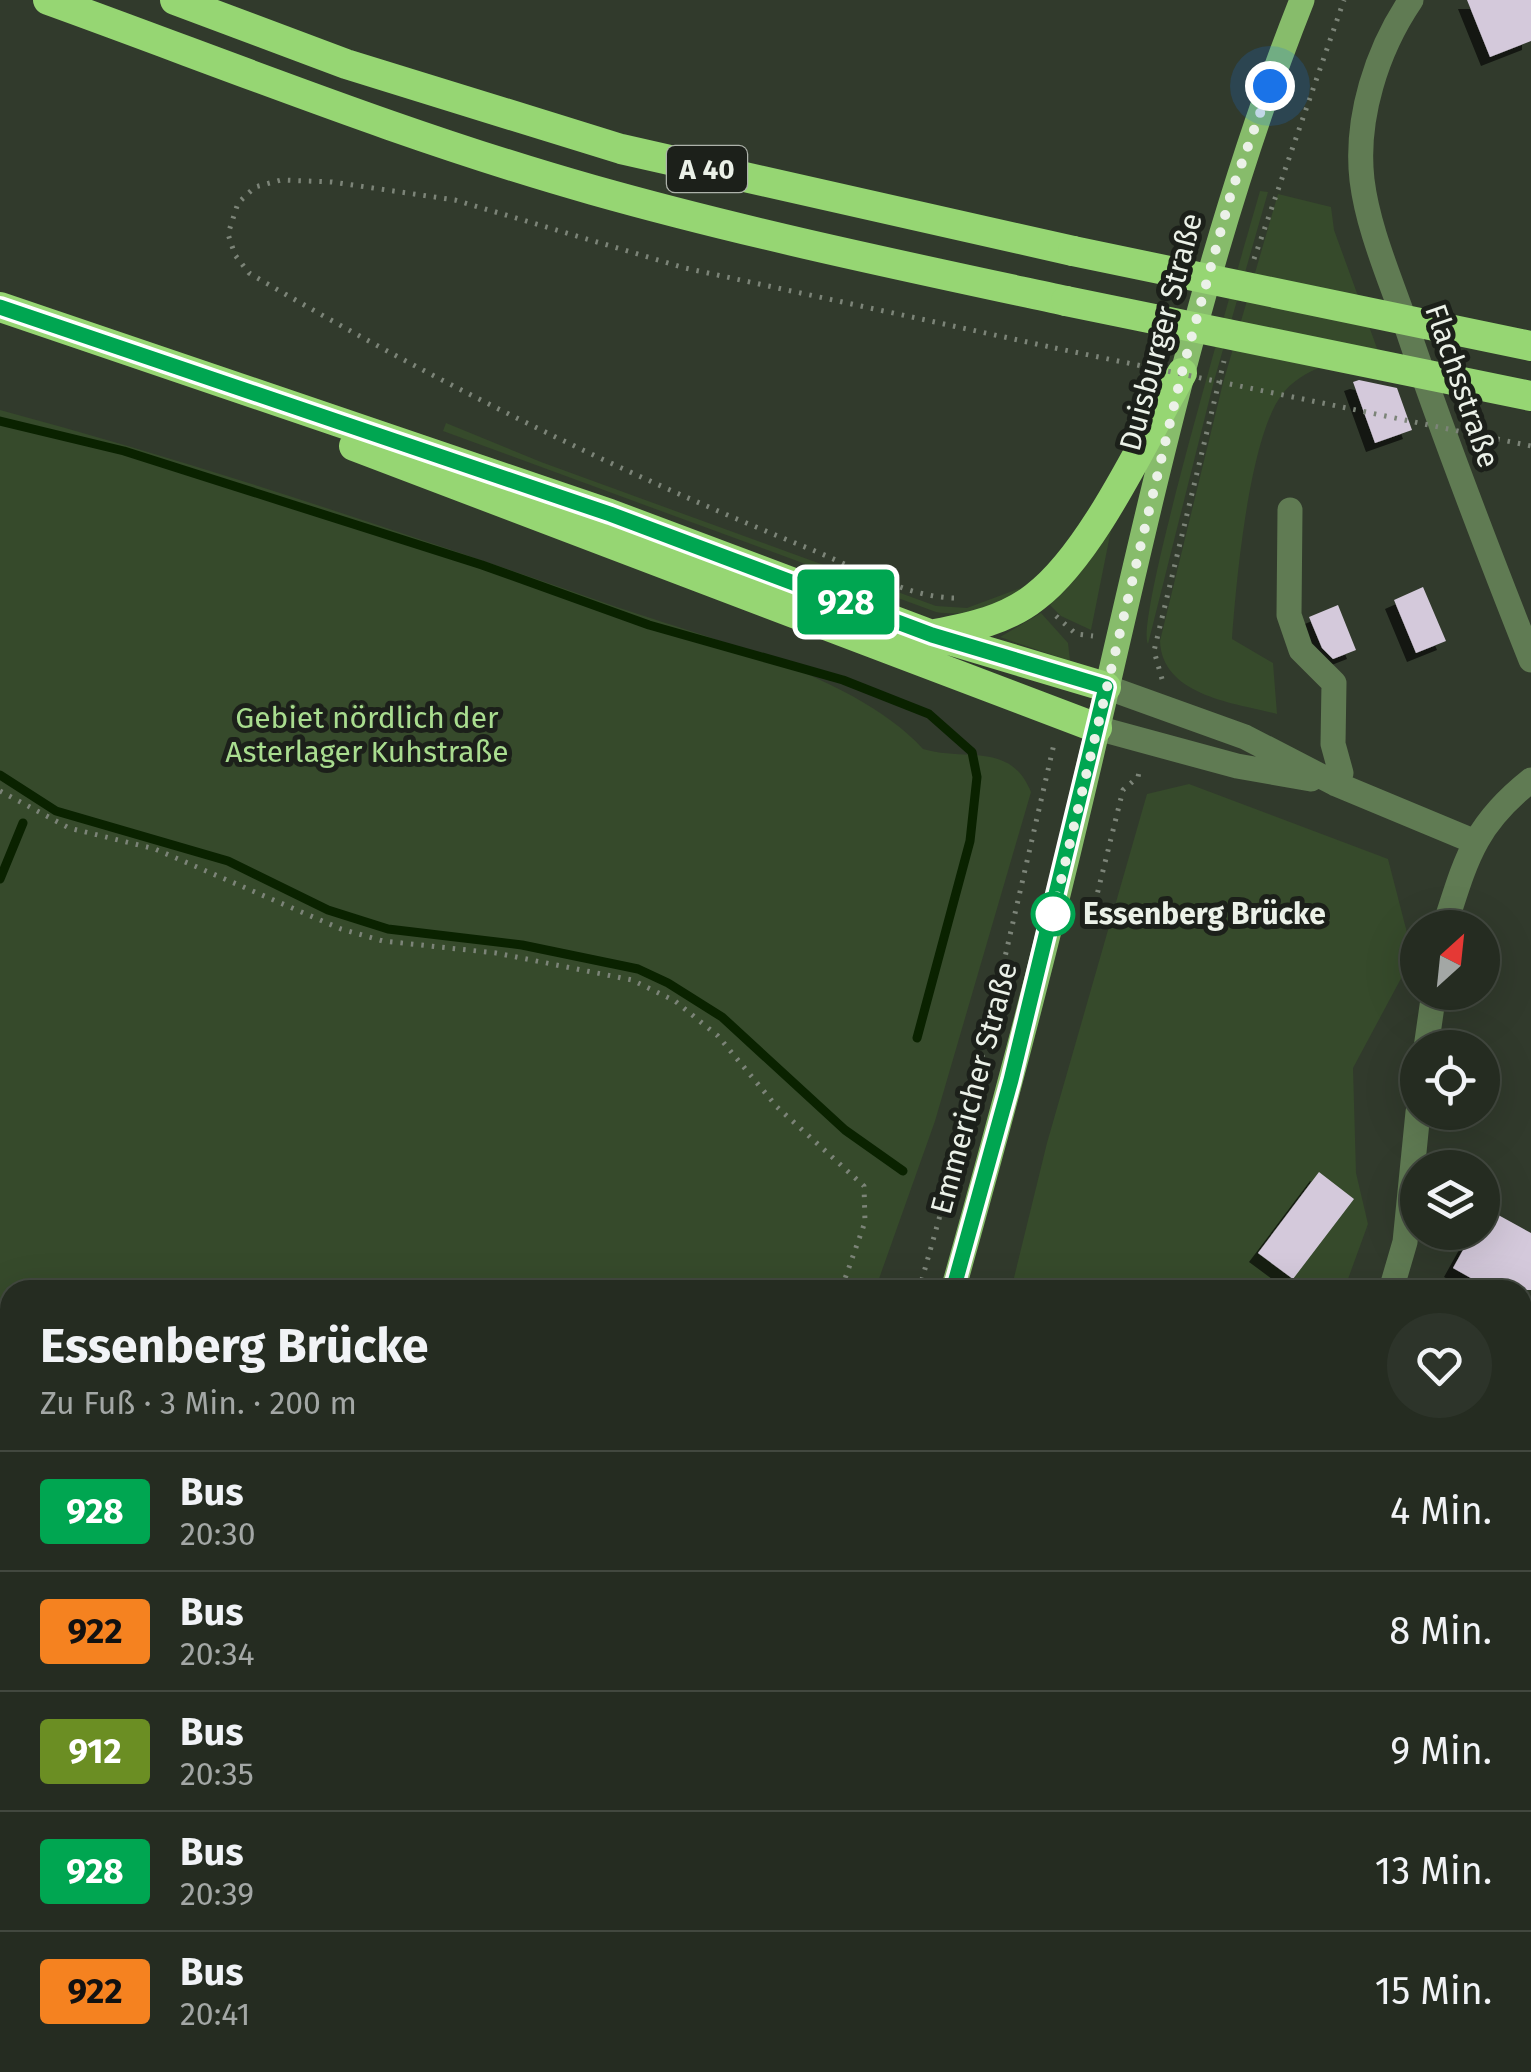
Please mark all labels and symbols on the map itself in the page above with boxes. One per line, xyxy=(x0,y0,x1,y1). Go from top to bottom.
your location xyxy=(1245,61,1295,111)
road number: A 40 xyxy=(667,146,747,192)
street label: Duisburger Straße xyxy=(1112,209,1210,455)
street label: Flachsstraße xyxy=(1417,299,1507,473)
line badge: 928 xyxy=(788,570,904,634)
park label: Gebiet nördlich der Asterlager Kuhstraße xyxy=(225,700,509,770)
marker: Essenberg Brücke xyxy=(1032,893,1074,935)
place label: Essenberg Brücke xyxy=(1083,896,1326,932)
north arrow xyxy=(1400,910,1500,1010)
street label: Emmericher Straße xyxy=(923,958,1025,1218)

